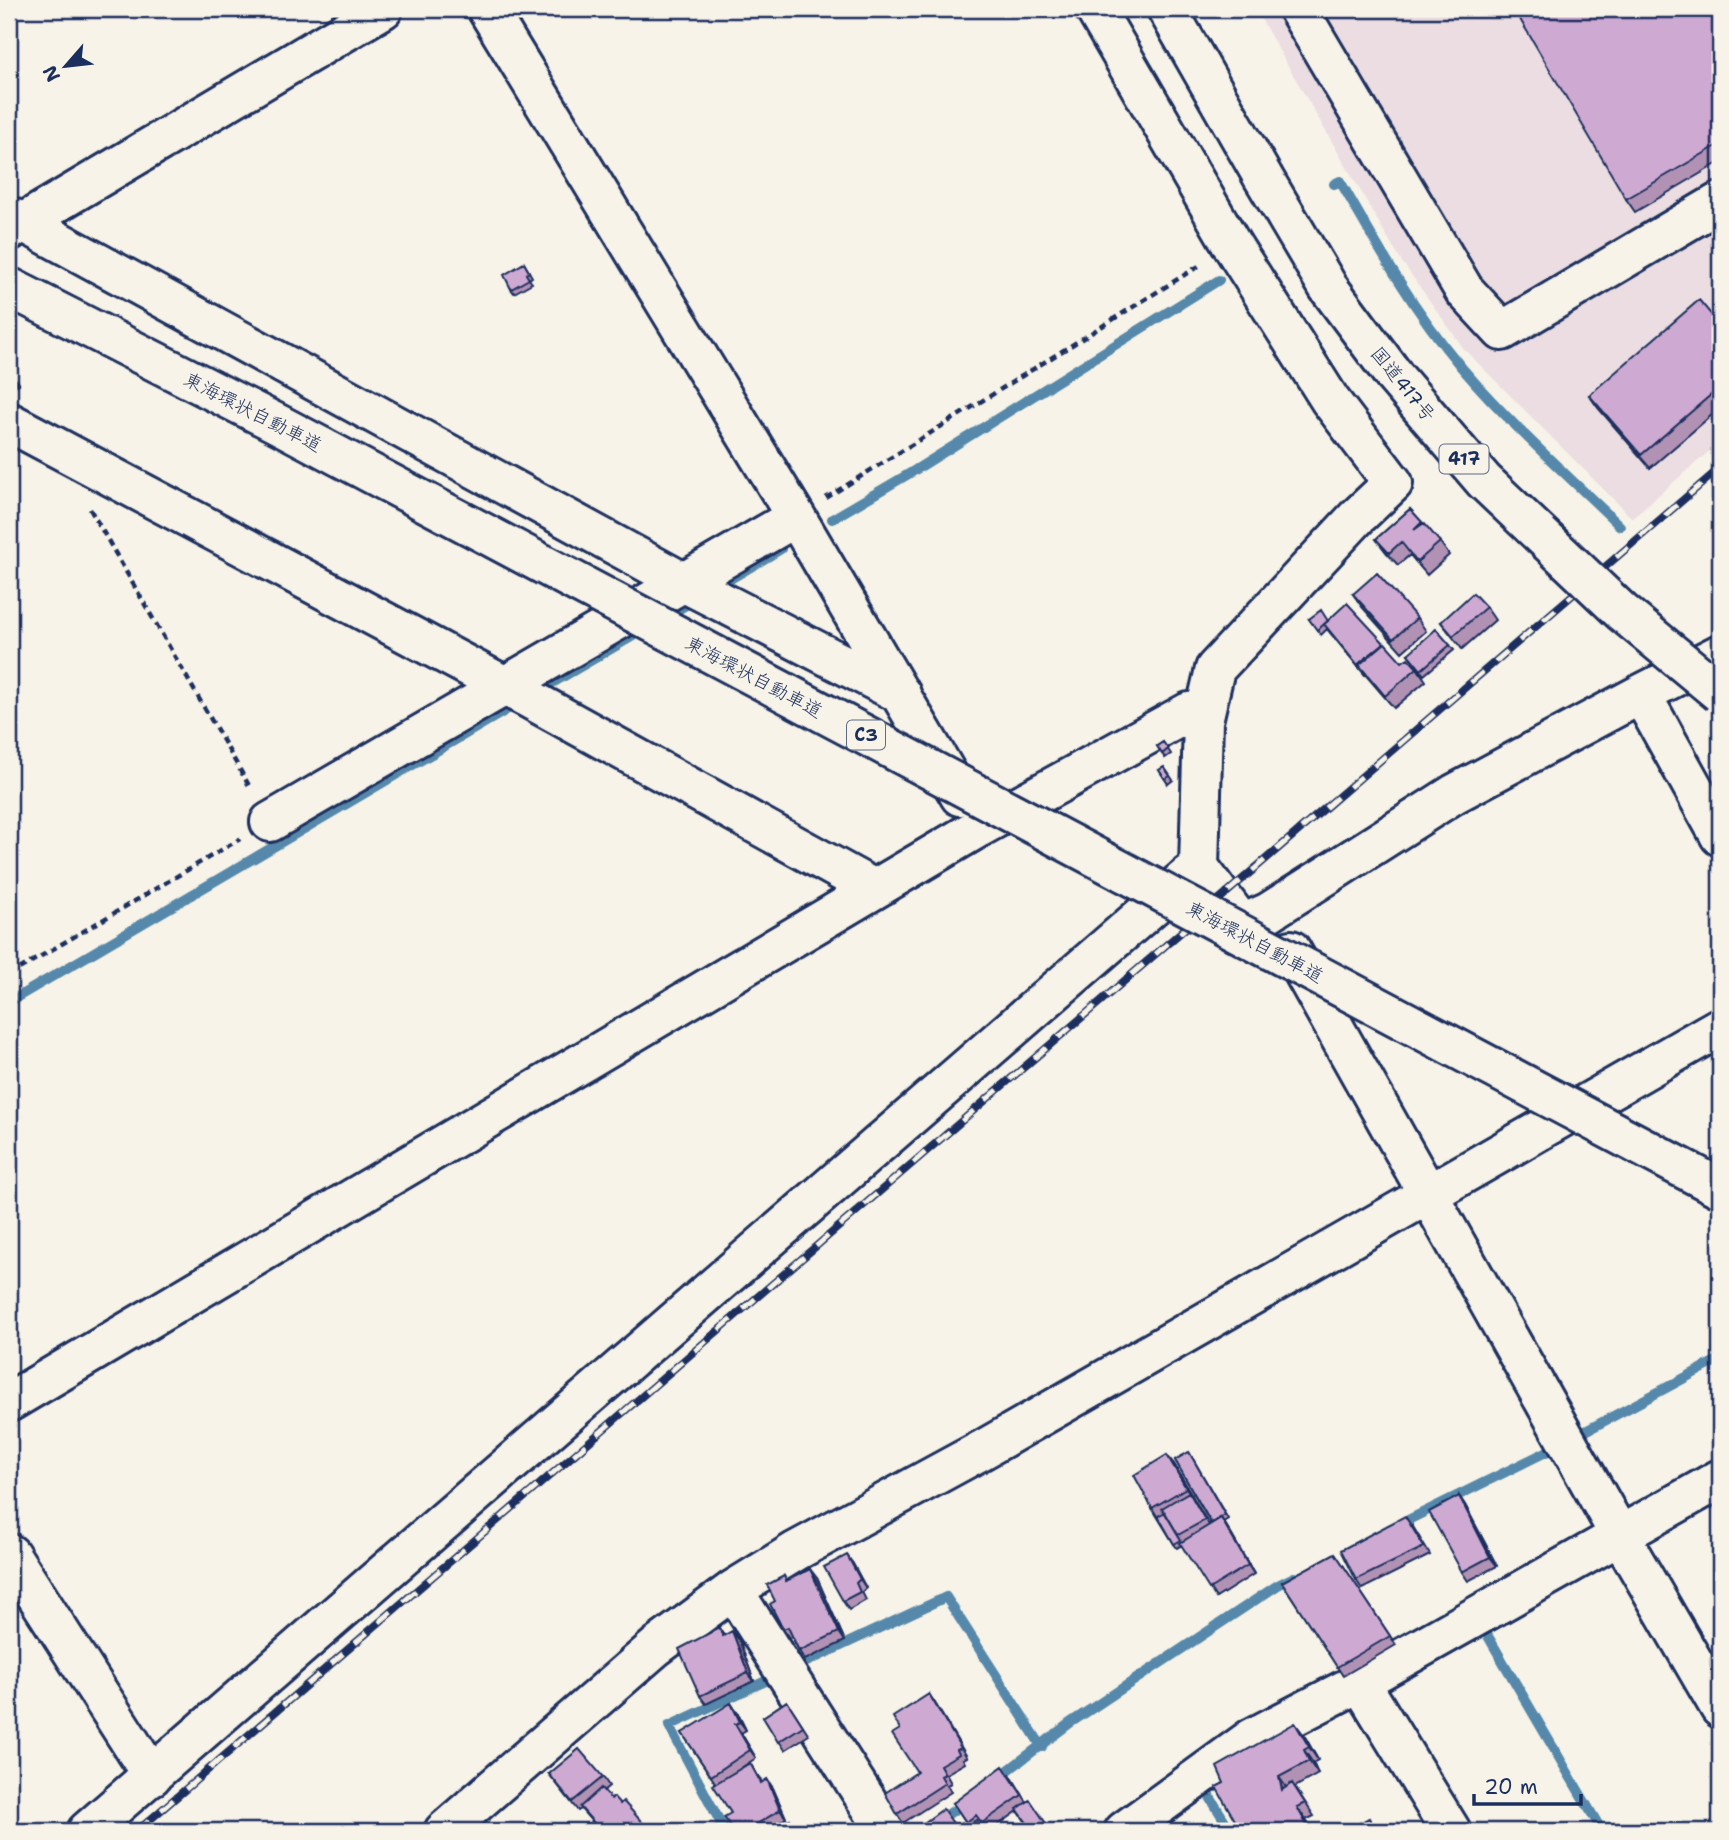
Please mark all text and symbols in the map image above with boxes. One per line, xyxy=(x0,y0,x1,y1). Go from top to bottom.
north arrow xyxy=(32,32,102,102)
text: N xyxy=(37,61,66,86)
street label: 国道417号 xyxy=(1365,341,1441,427)
street label: 東海環状自動車道 xyxy=(180,366,326,458)
road number: 417 xyxy=(1440,444,1488,474)
street label: 東海環状自動車道 xyxy=(681,630,827,724)
road number: C3 xyxy=(847,720,885,750)
street label: 東海環状自動車道 xyxy=(1182,895,1328,989)
scale bar xyxy=(1474,1763,1580,1807)
text: 20 m xyxy=(1484,1773,1538,1801)

